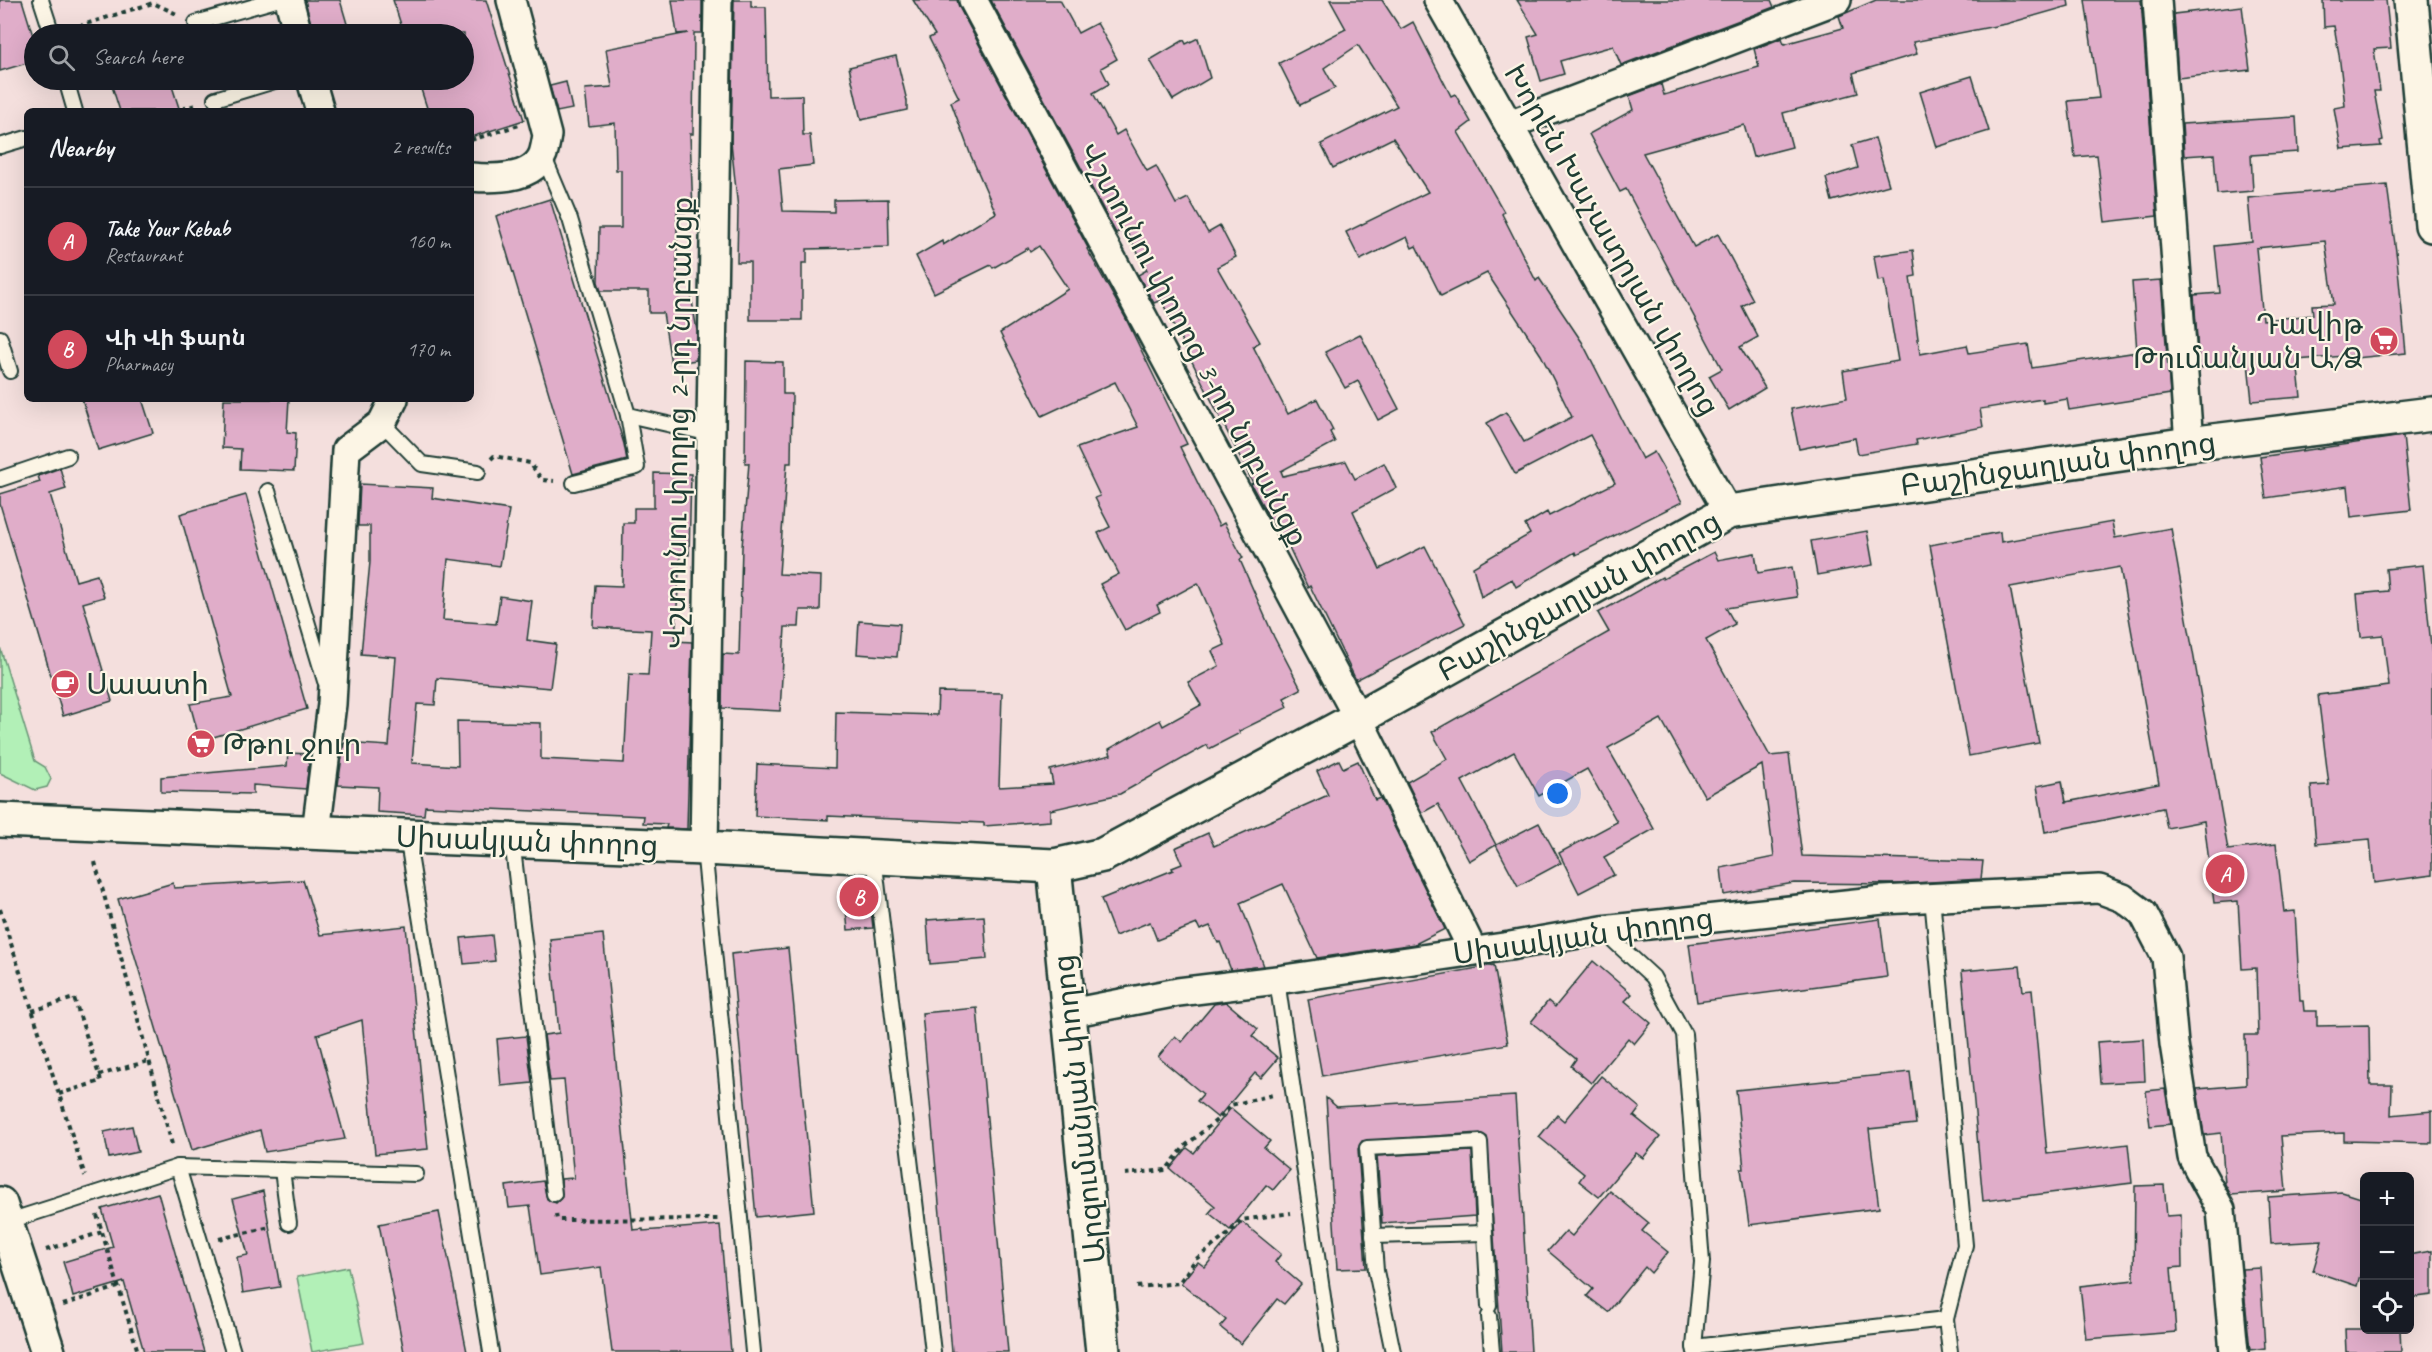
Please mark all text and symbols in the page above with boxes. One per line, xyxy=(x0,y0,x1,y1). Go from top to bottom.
search box xyxy=(24,24,474,90)
icon: search xyxy=(45,41,78,74)
text: Search here xyxy=(93,43,183,71)
street label: Խորեն Խաչատրյան փողոց xyxy=(1496,57,1728,423)
text: Nearby xyxy=(48,131,113,164)
text: 2 results xyxy=(391,135,450,160)
street label: Վշտունու փողոց 3-րդ նրբանցք xyxy=(1071,135,1317,553)
street label: Վշտունու փողոց 2-րդ նրբանցք xyxy=(655,196,701,650)
text: Take Your Kebab xyxy=(105,215,230,243)
text: A xyxy=(62,229,73,254)
text: 160 m xyxy=(407,229,450,254)
text: Restaurant xyxy=(105,243,182,268)
place label: Դավիթ Թումանյան Ա/Ձ xyxy=(2133,305,2364,377)
text: Վի Վի ֆարն xyxy=(105,324,246,352)
supermarket icon: Դավիթ Թումանյան Ա/Ձ xyxy=(2368,325,2400,357)
text: B xyxy=(62,337,73,362)
text: 170 m xyxy=(407,337,450,362)
text: Pharmacy xyxy=(105,352,173,377)
street label: Բաշինջաղյան փողոց xyxy=(1898,423,2218,505)
street label: Բաշինջաղյան փողոց xyxy=(1431,502,1727,690)
place label: Սաատի xyxy=(86,665,209,703)
cafe icon: Սաատի xyxy=(49,668,81,700)
place label: Թթու ջուր xyxy=(222,725,361,763)
supermarket icon: Թթու ջուր xyxy=(185,728,217,760)
your location xyxy=(1543,779,1572,808)
street label: Սիսակյան փողոց xyxy=(395,817,659,865)
pin: A xyxy=(2206,852,2244,896)
pin: B xyxy=(840,874,878,920)
street label: Սիսակյան փողոց xyxy=(1450,899,1716,973)
street label: Արզումանյան փողոց xyxy=(1044,953,1114,1265)
map controls xyxy=(2360,1172,2414,1334)
button: + xyxy=(2360,1172,2414,1226)
button: − xyxy=(2360,1226,2414,1280)
button: locate xyxy=(2360,1280,2414,1334)

